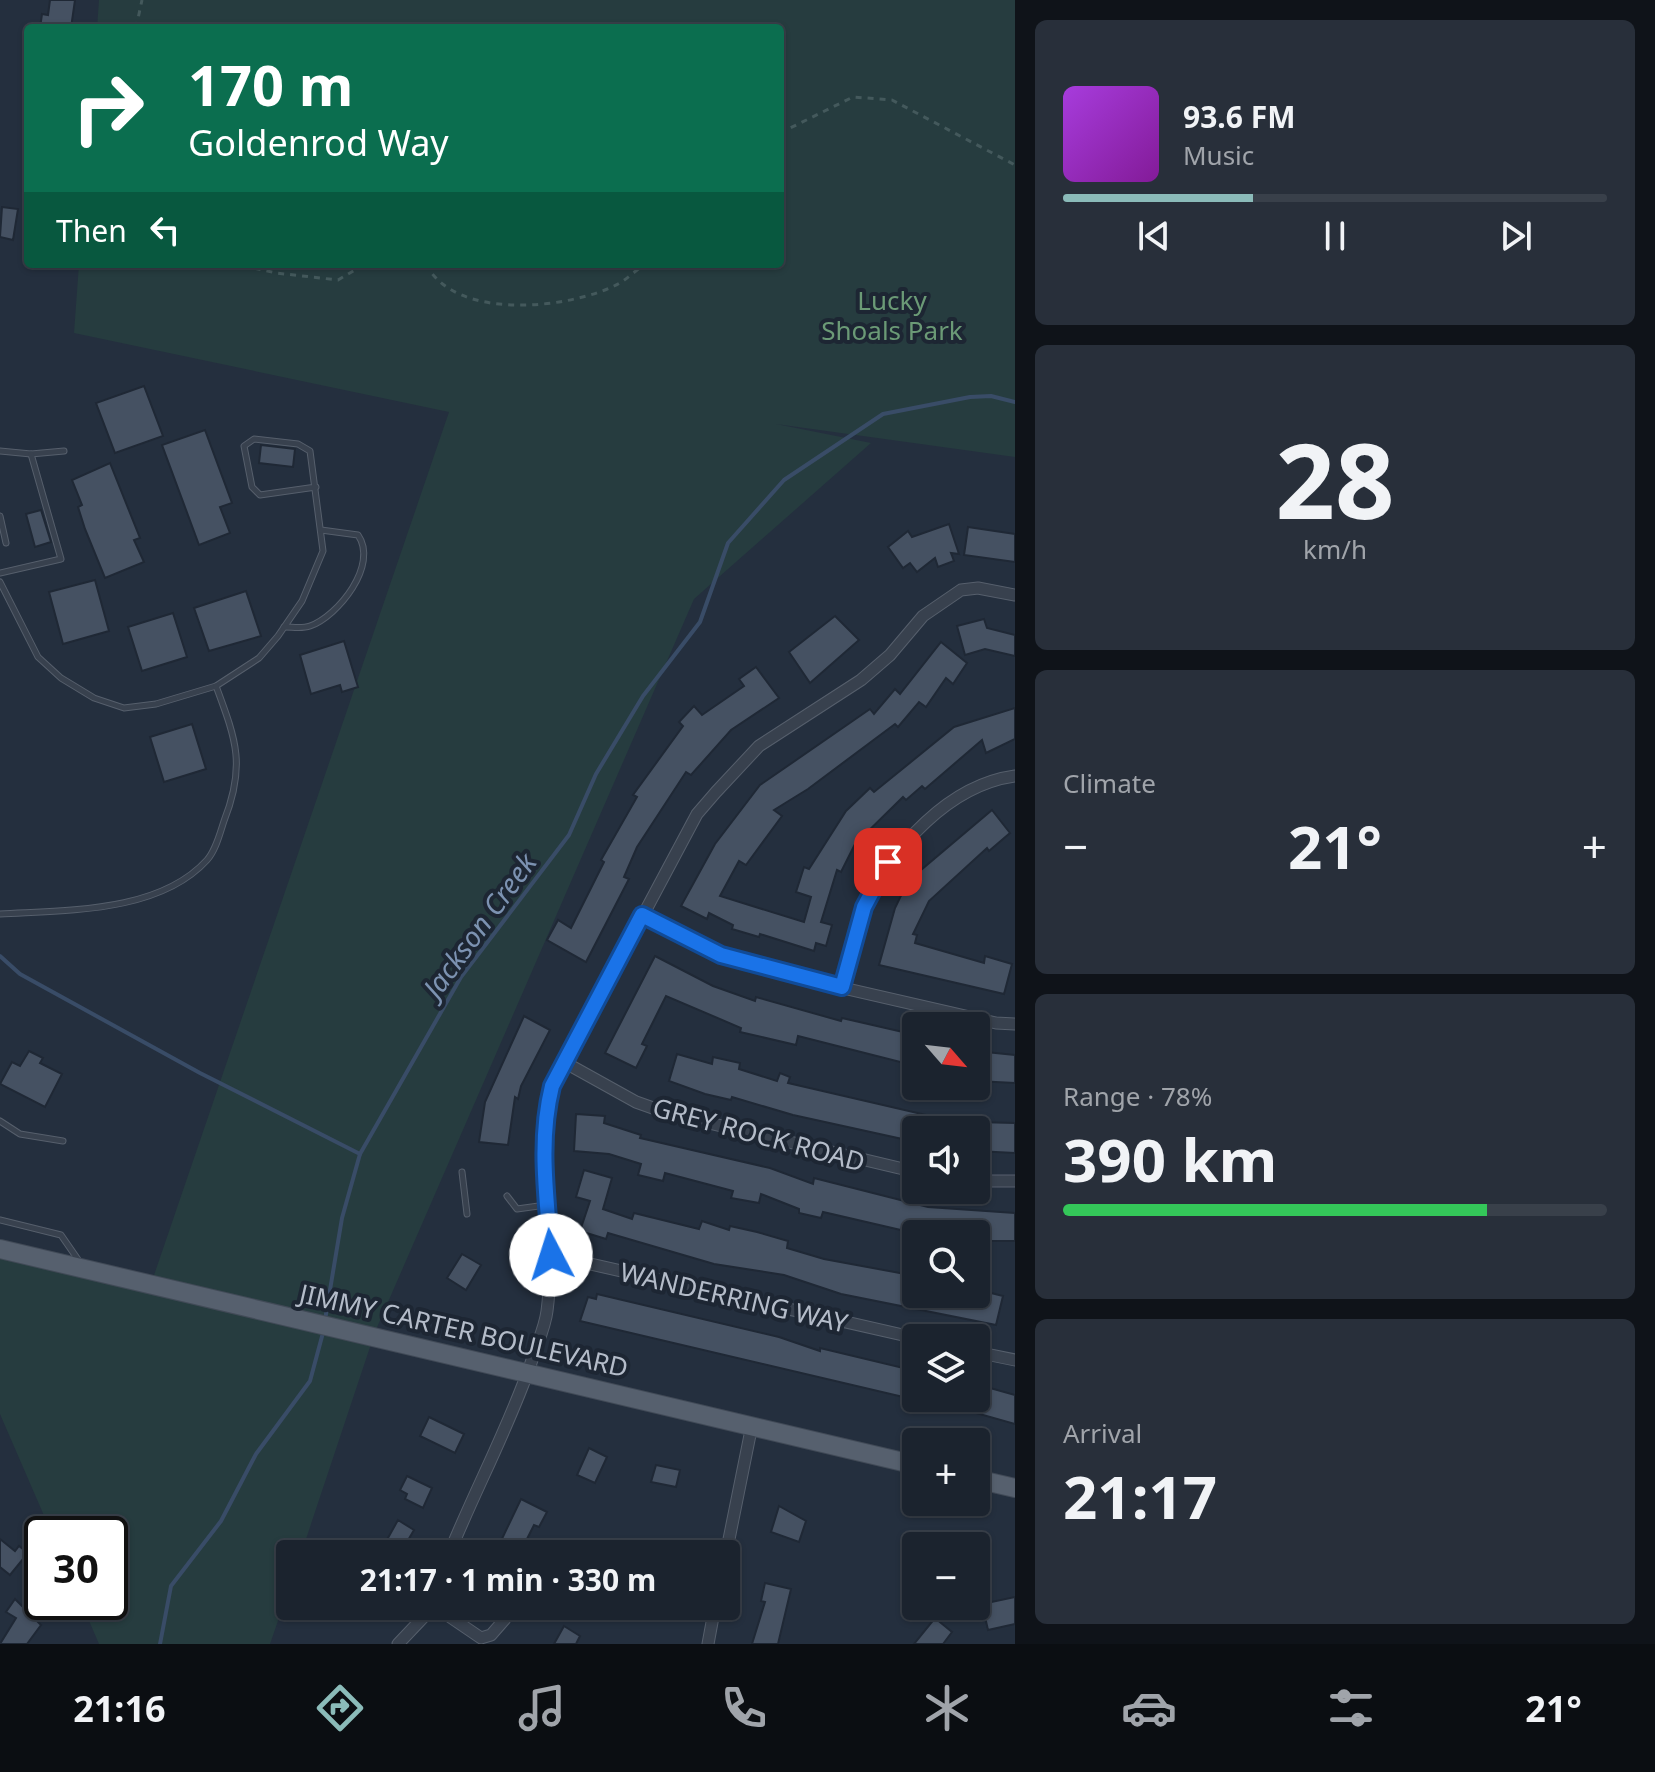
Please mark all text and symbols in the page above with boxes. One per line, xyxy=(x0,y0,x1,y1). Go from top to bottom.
text: 170 m xyxy=(188,46,353,122)
icon: right xyxy=(56,56,160,160)
text: 93.6 FM xyxy=(1183,96,1295,137)
text: Goldenrod Way xyxy=(188,118,449,167)
text: Music xyxy=(1183,137,1254,173)
icon: left xyxy=(143,208,187,252)
text: Then xyxy=(56,210,127,251)
icon: previous xyxy=(1132,214,1176,258)
icon: pause xyxy=(1313,214,1357,258)
icon: next xyxy=(1494,214,1538,258)
park label: Lucky Shoals Park xyxy=(821,282,963,348)
text: 28 xyxy=(1276,408,1394,549)
text: km/h xyxy=(1303,531,1367,567)
text: Climate xyxy=(1063,765,1156,801)
text: 21° xyxy=(1288,805,1382,887)
text: − xyxy=(1063,816,1088,876)
text: + xyxy=(1582,816,1607,876)
pin xyxy=(854,828,922,896)
icon: arrive xyxy=(866,840,910,884)
water label: Jackson Creek xyxy=(411,844,545,1009)
north arrow xyxy=(902,1012,990,1100)
map controls xyxy=(902,1012,990,1620)
text: Range · 78% xyxy=(1063,1078,1212,1114)
street label: GREY ROCK ROAD xyxy=(649,1088,869,1180)
button: sound xyxy=(902,1116,990,1204)
text: 390 km xyxy=(1063,1118,1277,1200)
position arrow xyxy=(509,1213,593,1297)
button: search xyxy=(902,1220,990,1308)
street label: WANDERRING WAY xyxy=(617,1253,852,1341)
street label: JIMMY CARTER BOULEVARD xyxy=(293,1274,632,1385)
button: layers xyxy=(902,1324,990,1412)
text: Arrival xyxy=(1063,1415,1142,1451)
button: + xyxy=(902,1428,990,1516)
text: 21:17 xyxy=(1063,1455,1217,1537)
speed limit sign: 30 xyxy=(24,1516,128,1620)
button: − xyxy=(902,1532,990,1620)
text: 21:17 · 1 min · 330 m xyxy=(360,1559,656,1600)
icon: directions xyxy=(312,1680,368,1736)
icon: music xyxy=(514,1680,570,1736)
icon: phone xyxy=(716,1680,772,1736)
icon: climate xyxy=(919,1680,975,1736)
icon: car xyxy=(1121,1680,1177,1736)
icon: filters xyxy=(1323,1680,1379,1736)
text: 21:16 xyxy=(73,1684,166,1733)
text: 21° xyxy=(1525,1684,1582,1733)

